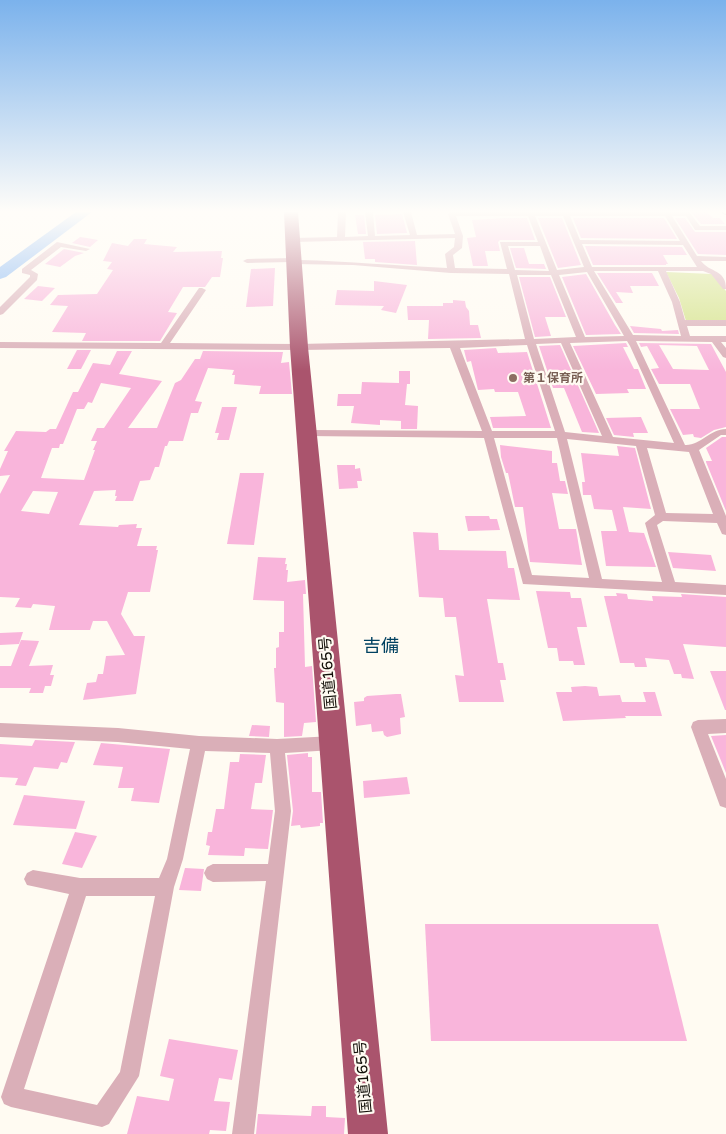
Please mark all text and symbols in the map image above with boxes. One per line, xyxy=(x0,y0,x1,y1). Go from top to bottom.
place label: 第１保育所 xyxy=(523,371,583,385)
marker: 第１保育所 xyxy=(507,372,519,384)
district label: 吉備 xyxy=(363,635,399,657)
street label: 国道165号 xyxy=(316,636,340,710)
street label: 国道165号 xyxy=(351,1040,375,1114)

